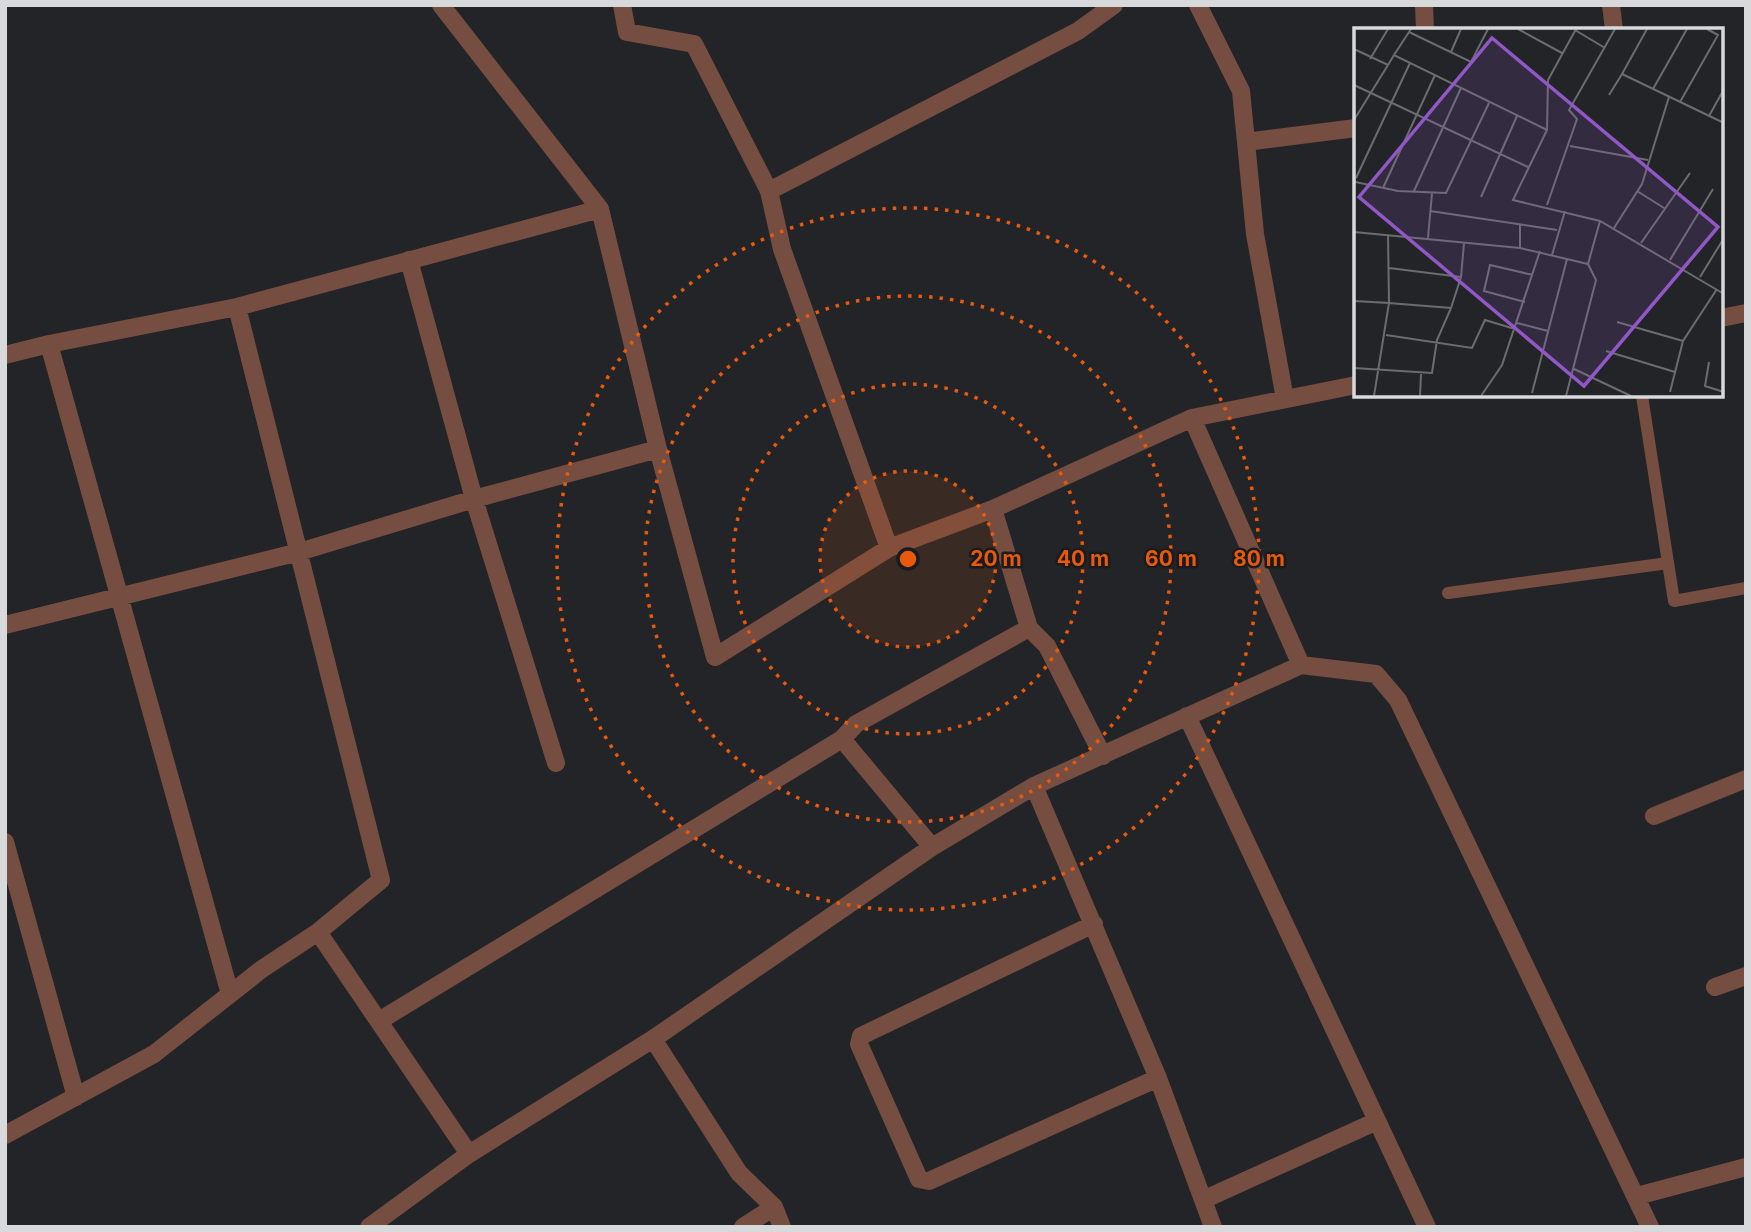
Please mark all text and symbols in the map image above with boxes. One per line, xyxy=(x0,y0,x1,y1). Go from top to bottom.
inset map xyxy=(1354,28,1723,397)
text: 20 m xyxy=(970,546,1022,571)
text: 40 m xyxy=(1057,546,1109,571)
text: 60 m xyxy=(1145,546,1197,571)
text: 80 m xyxy=(1233,546,1285,571)
centre of rings xyxy=(896,547,920,571)

